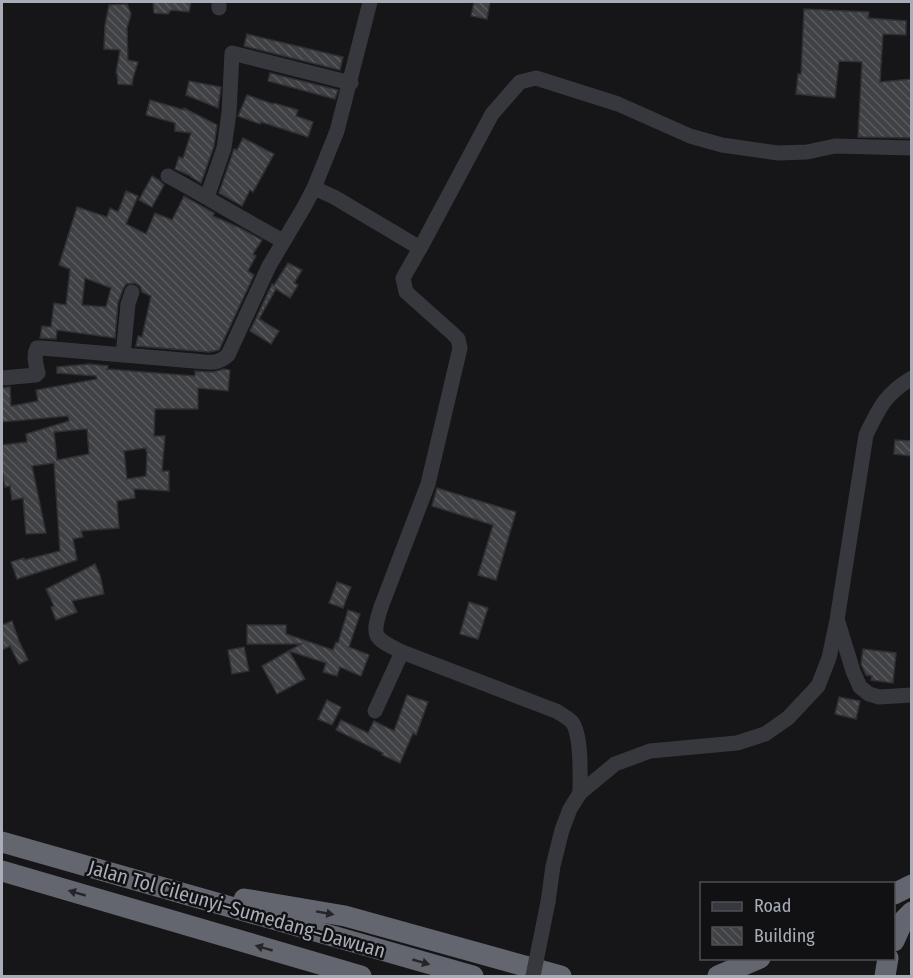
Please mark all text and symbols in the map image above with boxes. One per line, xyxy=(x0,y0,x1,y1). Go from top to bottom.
street label: Jalan Tol Cileunyi–Sumedang–Dawuan xyxy=(86,855,388,963)
legend xyxy=(700,882,895,960)
one-way arrow xyxy=(68,888,86,897)
text: Road xyxy=(754,895,791,917)
one-way arrow xyxy=(316,909,335,918)
text: Building xyxy=(754,925,815,947)
one-way arrow xyxy=(255,943,273,952)
one-way arrow xyxy=(413,958,431,967)

